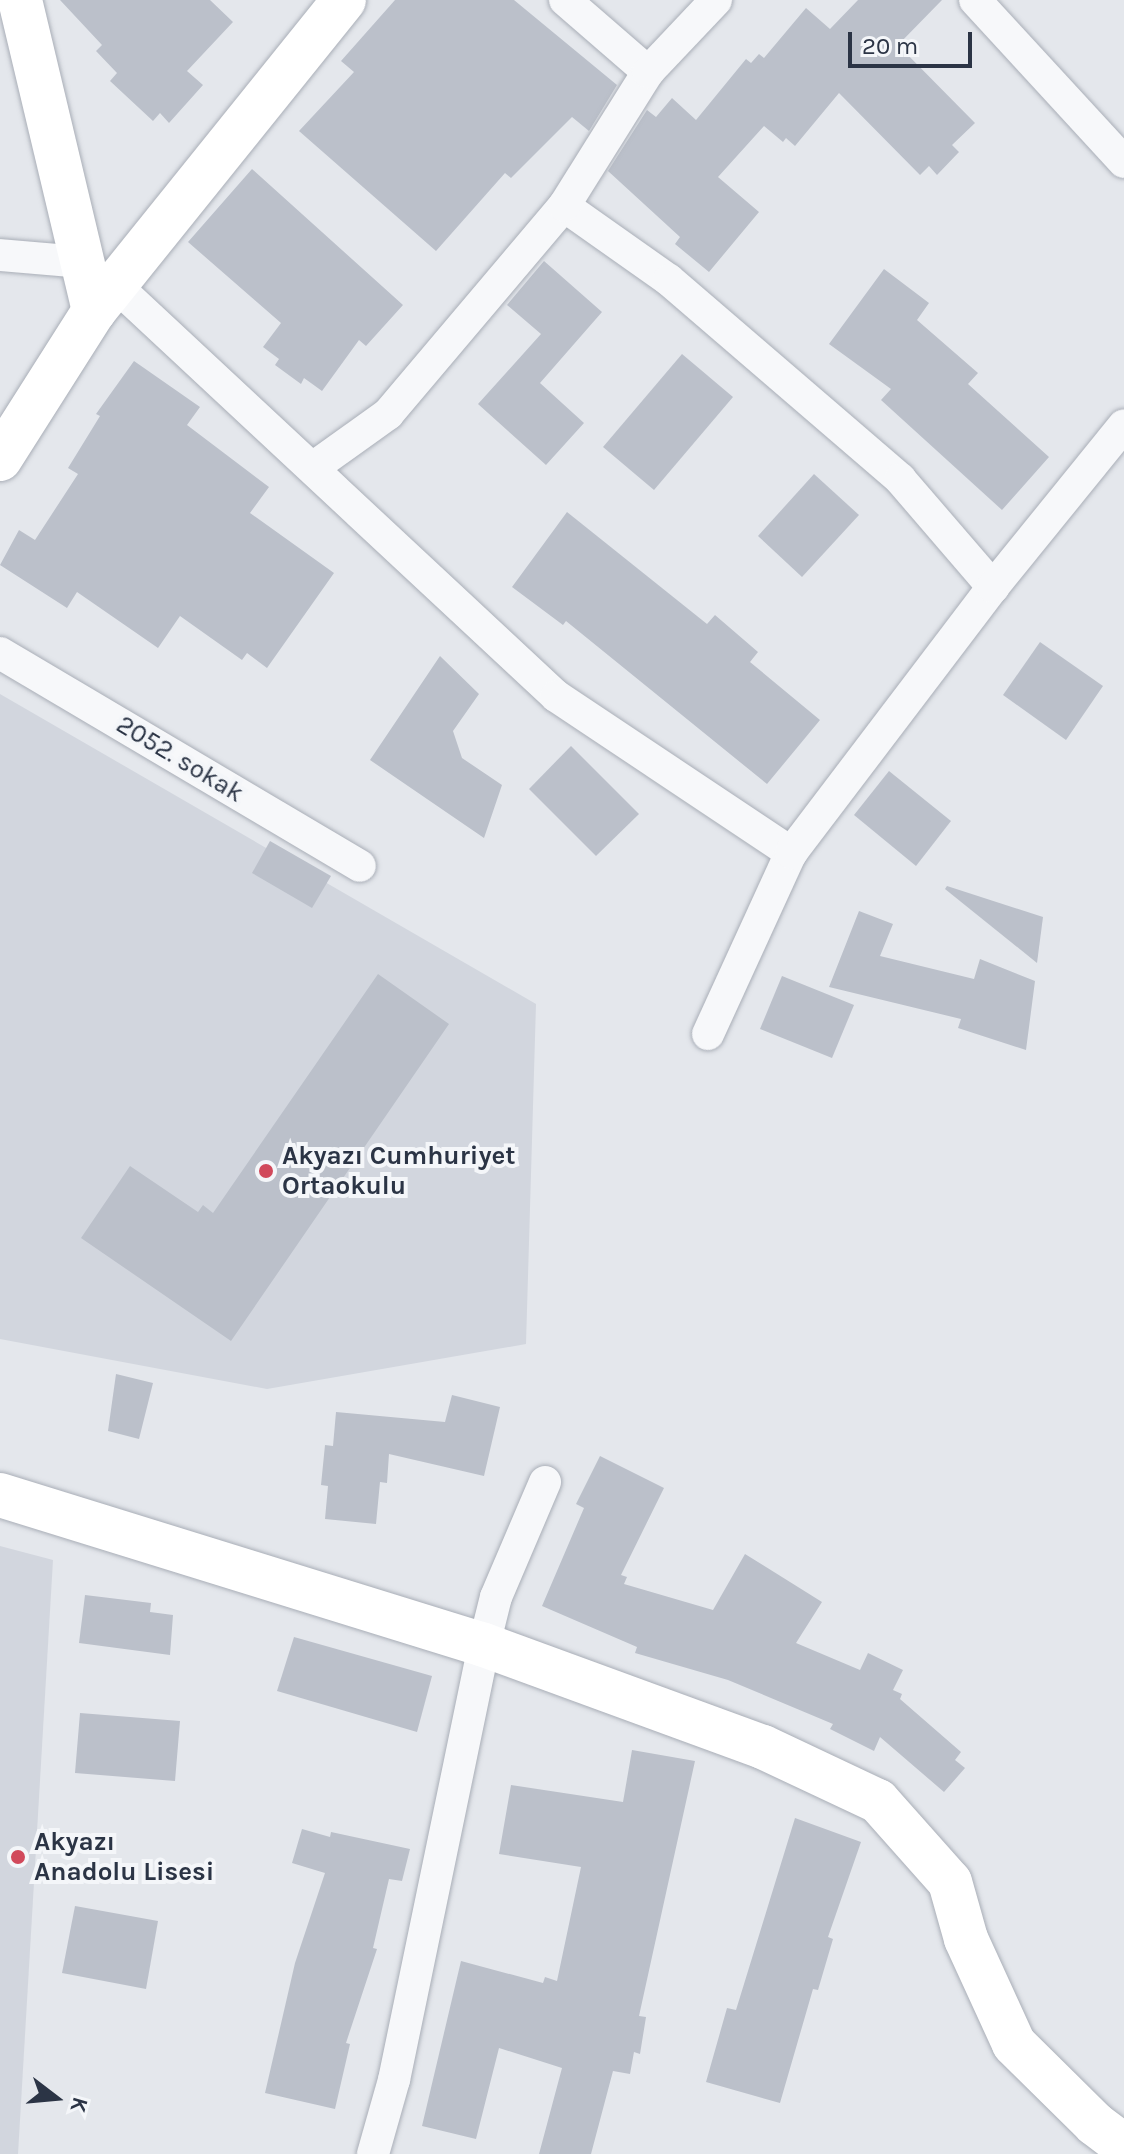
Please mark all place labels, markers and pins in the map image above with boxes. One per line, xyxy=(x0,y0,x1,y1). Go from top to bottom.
place label: Akyazı Cumhuriyet Ortaokulu xyxy=(282,1140,516,1202)
marker: Akyazı Cumhuriyet Ortaokulu xyxy=(257,1162,275,1180)
place label: Akyazı Anadolu Lisesi xyxy=(34,1826,214,1888)
marker: Akyazı Anadolu Lisesi xyxy=(9,1848,27,1866)

